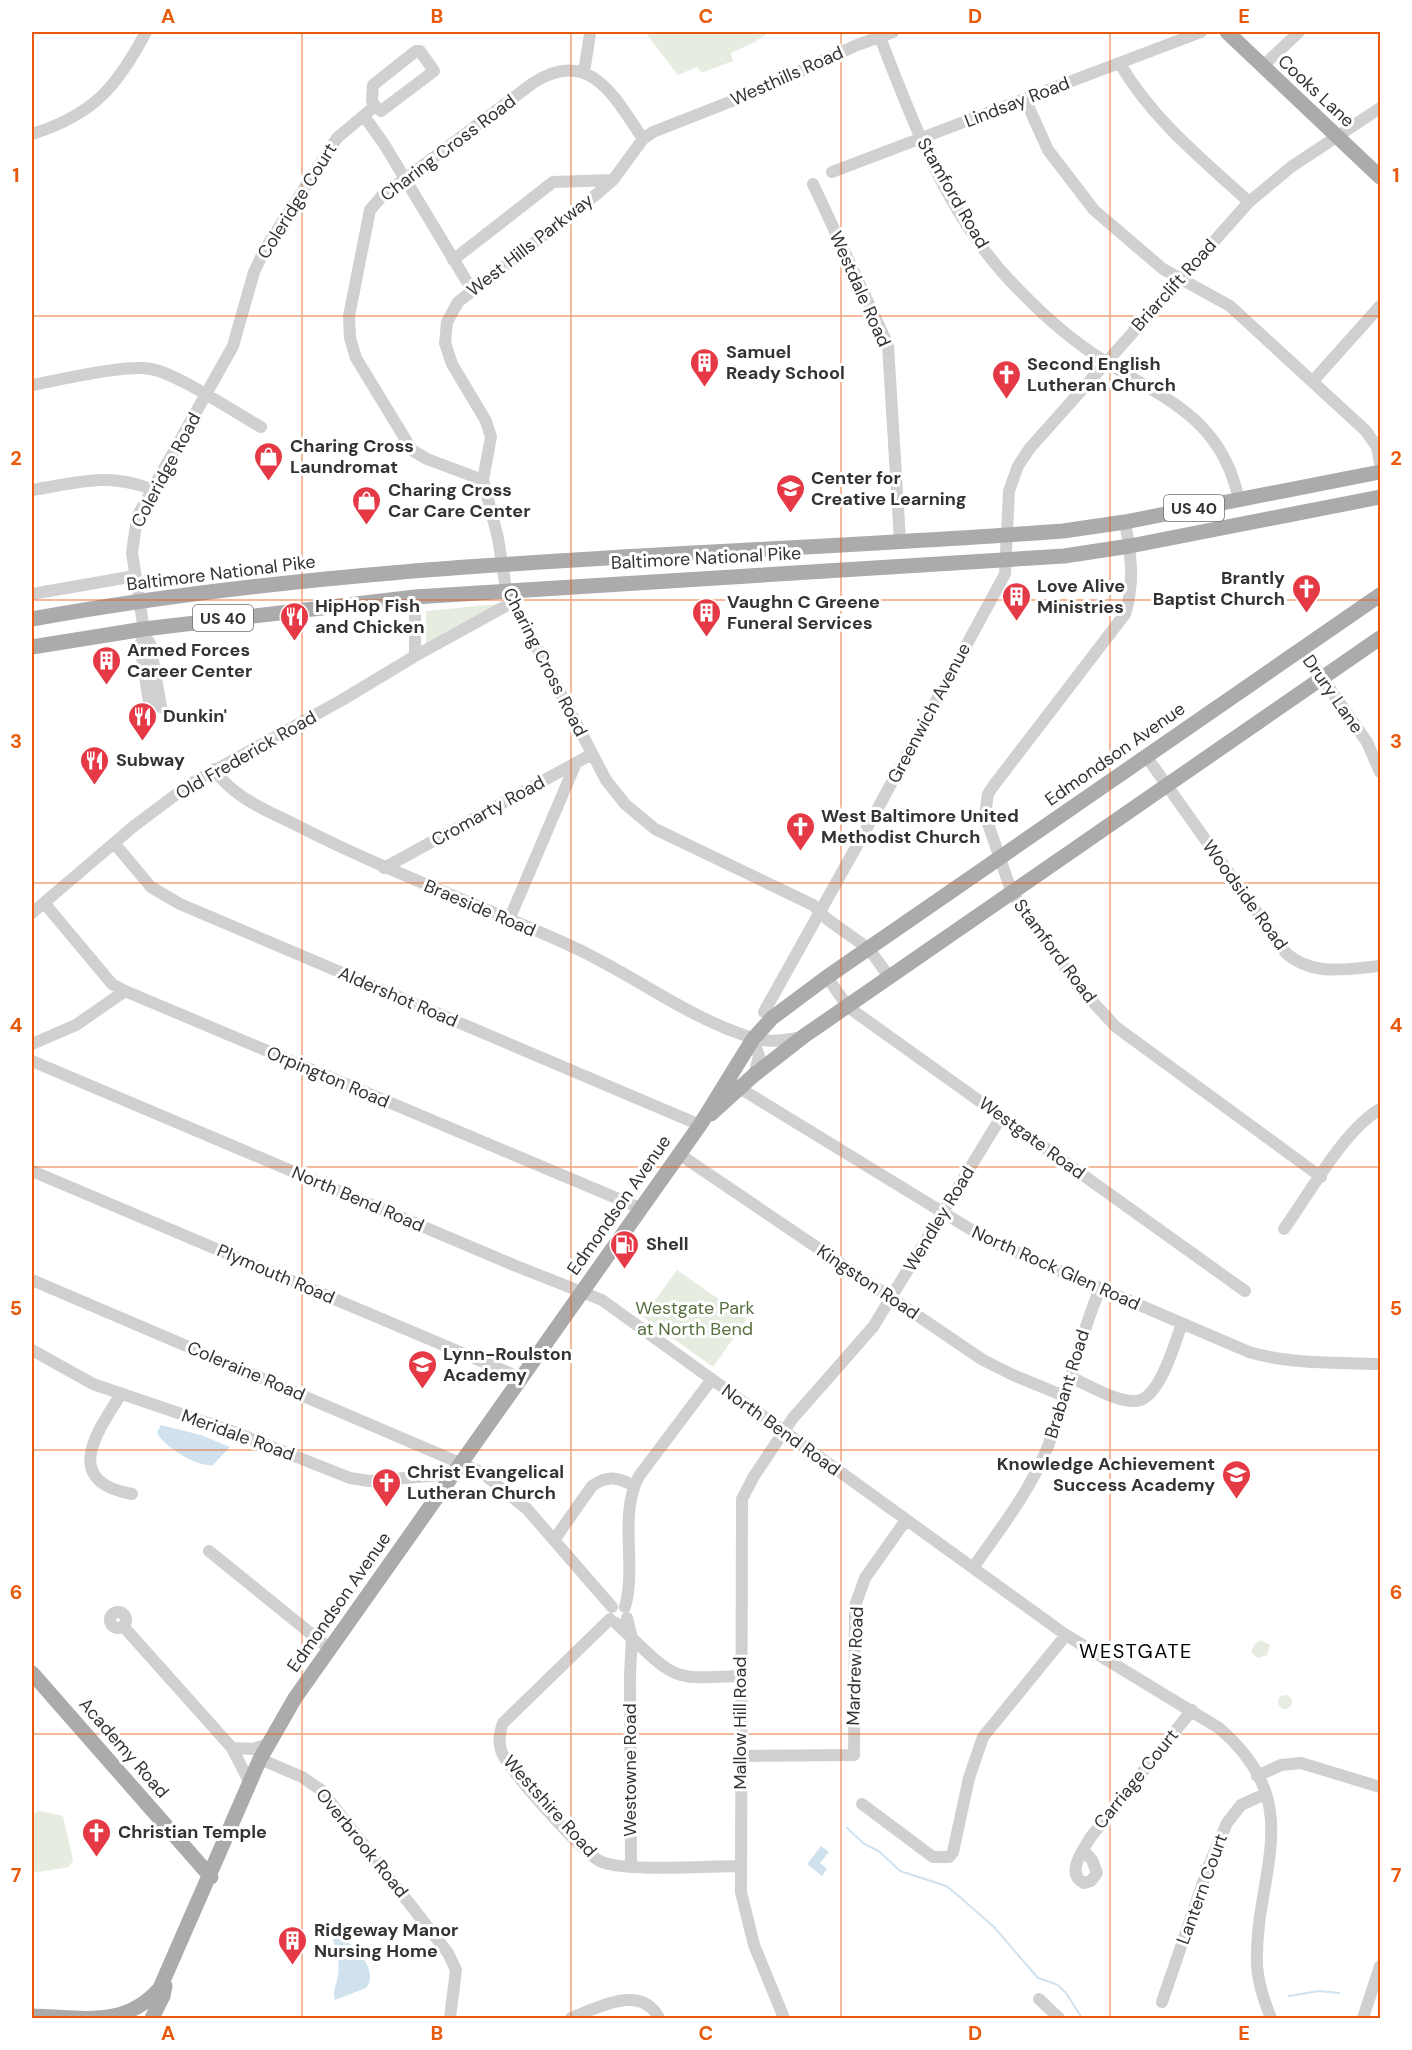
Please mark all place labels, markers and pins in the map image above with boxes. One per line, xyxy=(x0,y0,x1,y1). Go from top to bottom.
place label: Samuel Ready School xyxy=(726,340,845,385)
building icon: Samuel Ready School xyxy=(689,346,721,388)
place label: Second English Lutheran Church xyxy=(1027,352,1176,397)
church icon: Second English Lutheran Church xyxy=(990,358,1022,400)
place label: Charing Cross Laundromat xyxy=(290,434,414,479)
shop icon: Charing Cross Laundromat xyxy=(253,440,285,482)
place label: Center for Creative Learning xyxy=(811,466,967,511)
school or university icon: Center for Creative Learning xyxy=(774,472,806,514)
place label: Charing Cross Car Care Center xyxy=(388,478,531,523)
shop icon: Charing Cross Car Care Center xyxy=(351,484,383,526)
place label: Brantly Baptist Church xyxy=(1153,566,1285,611)
church icon: Brantly Baptist Church xyxy=(1290,572,1322,614)
place label: Love Alive Ministries xyxy=(1037,574,1125,619)
building icon: Love Alive Ministries xyxy=(1000,580,1032,622)
place label: Vaughn C Greene Funeral Services xyxy=(727,590,880,635)
place label: HipHop Fish and Chicken xyxy=(315,594,425,639)
building icon: Vaughn C Greene Funeral Services xyxy=(690,596,722,638)
restaurant icon: HipHop Fish and Chicken xyxy=(278,600,310,642)
place label: Armed Forces Career Center xyxy=(127,638,252,683)
building icon: Armed Forces Career Center xyxy=(90,644,122,686)
restaurant icon: Dunkin' xyxy=(126,700,158,742)
place label: Dunkin' xyxy=(163,704,227,728)
restaurant icon: Subway xyxy=(79,744,111,786)
place label: Subway xyxy=(116,748,185,772)
place label: West Baltimore United Methodist Church xyxy=(821,804,1019,849)
church icon: West Baltimore United Methodist Church xyxy=(784,810,816,852)
fuel station icon: Shell xyxy=(609,1228,641,1270)
place label: Shell xyxy=(646,1232,688,1256)
place label: Lynn-Roulston Academy xyxy=(443,1342,572,1387)
school or university icon: Lynn-Roulston Academy xyxy=(406,1348,438,1390)
place label: Knowledge Achievement Success Academy xyxy=(997,1452,1215,1497)
school or university icon: Knowledge Achievement Success Academy xyxy=(1220,1458,1252,1500)
place label: Christ Evangelical Lutheran Church xyxy=(407,1460,564,1505)
church icon: Christ Evangelical Lutheran Church xyxy=(370,1466,402,1508)
church icon: Christian Temple xyxy=(81,1816,113,1858)
place label: Christian Temple xyxy=(118,1820,267,1844)
place label: Ridgeway Manor Nursing Home xyxy=(314,1918,458,1963)
building icon: Ridgeway Manor Nursing Home xyxy=(277,1924,309,1966)

